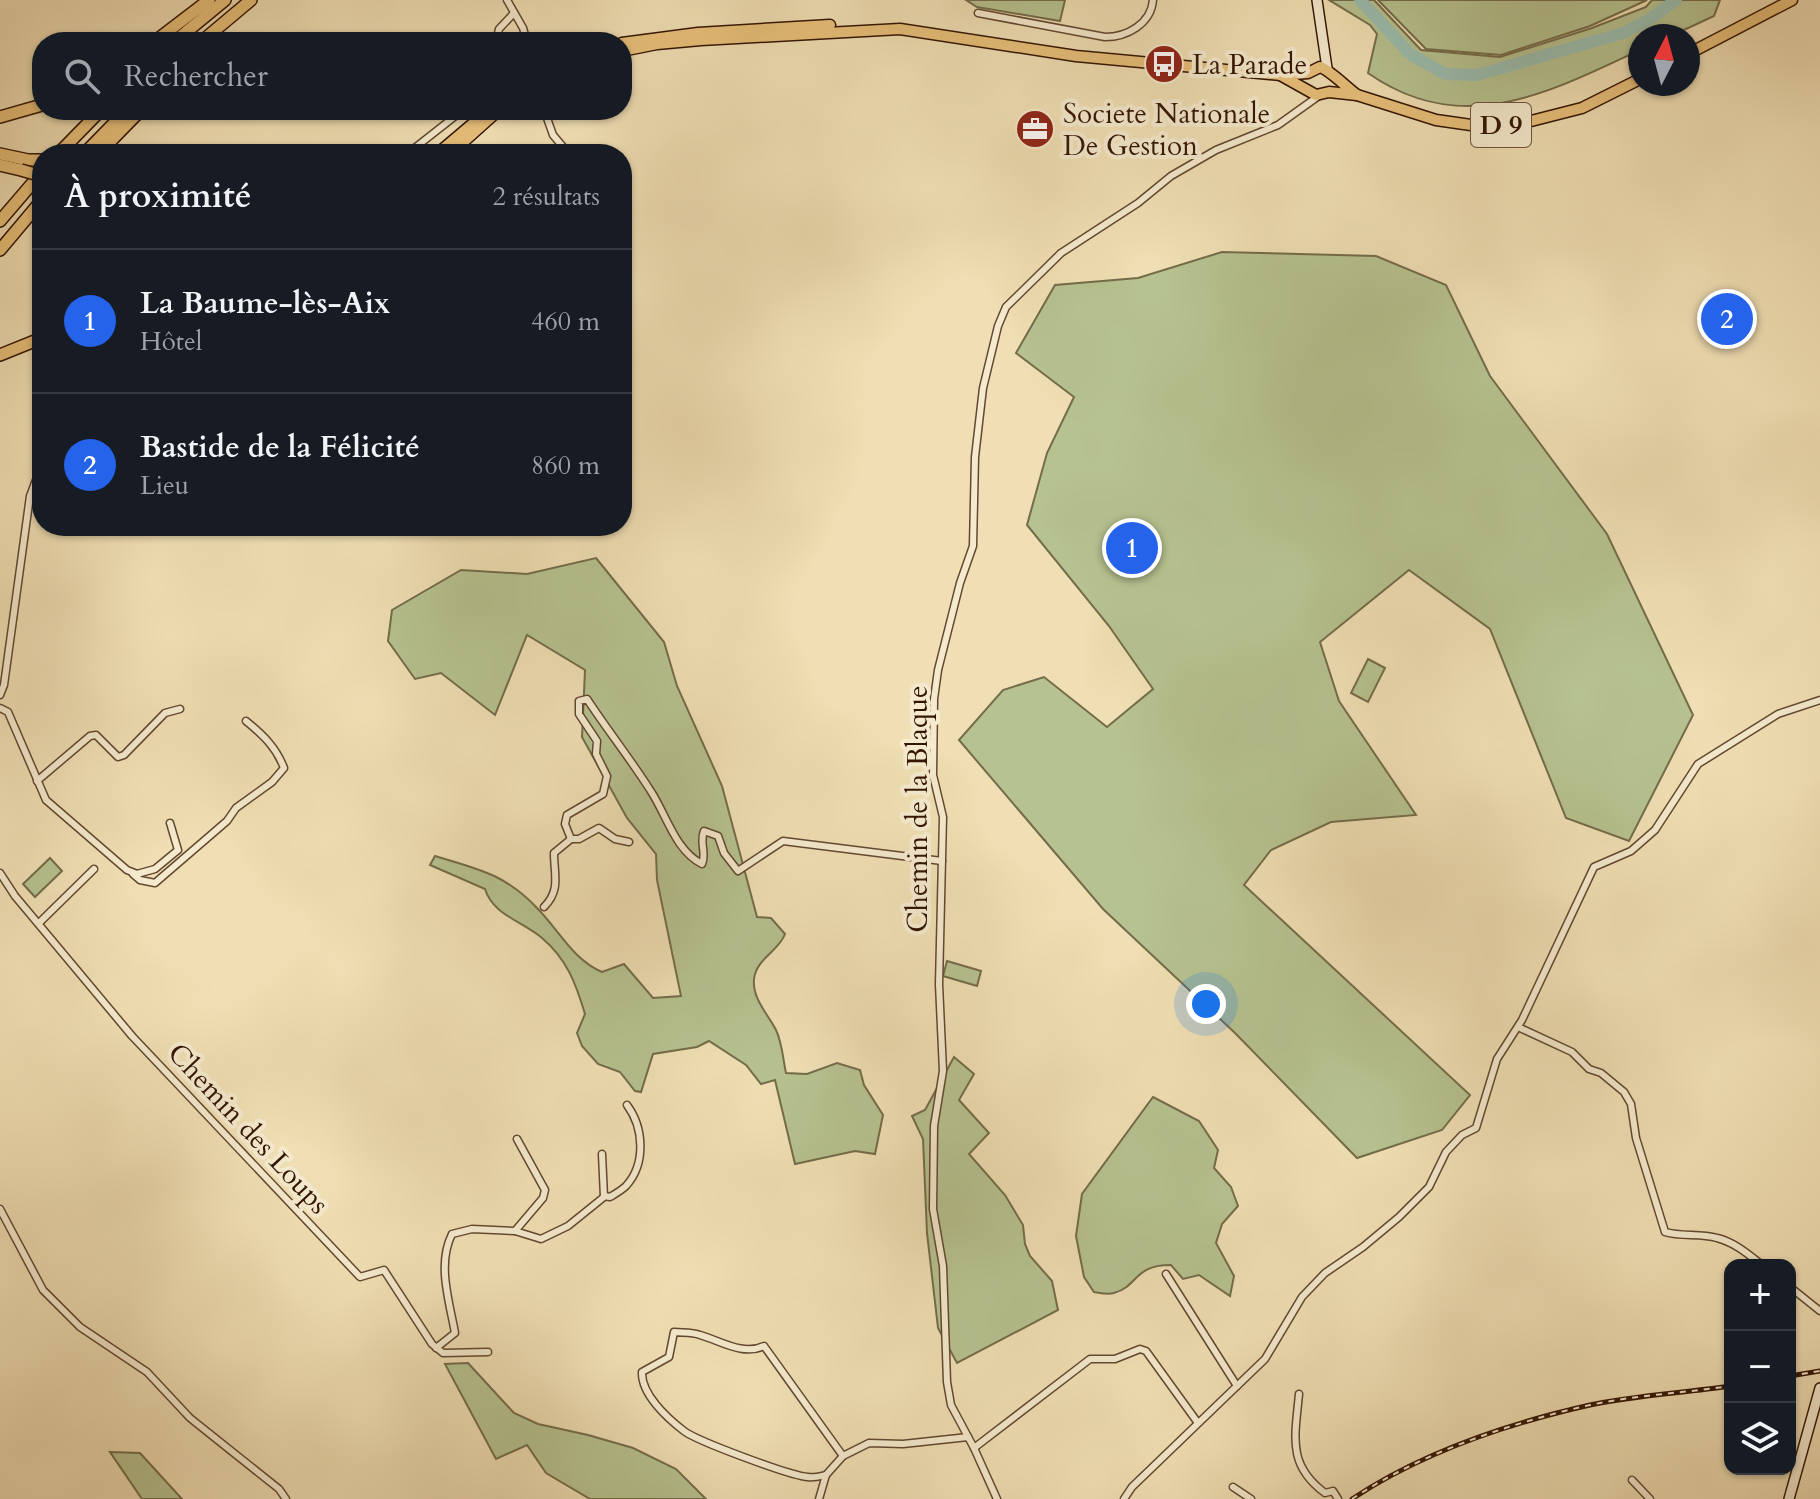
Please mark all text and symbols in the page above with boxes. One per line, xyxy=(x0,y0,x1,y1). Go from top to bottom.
north arrow xyxy=(1628,24,1700,96)
search box xyxy=(32,32,632,120)
bus stop icon: La Parade xyxy=(1143,43,1185,85)
place label: La Parade xyxy=(1192,46,1307,84)
icon: search xyxy=(60,54,104,98)
text: Rechercher xyxy=(124,56,268,97)
place label: Societe Nationale De Gestion xyxy=(1063,95,1270,165)
road number: D 9 xyxy=(1471,103,1531,147)
office icon: Societe Nationale De Gestion xyxy=(1014,108,1056,150)
text: À proximité xyxy=(64,173,251,219)
text: 2 résultats xyxy=(492,179,600,214)
text: La Baume-lès-Aix xyxy=(140,283,390,324)
pin: 2 xyxy=(1701,289,1753,349)
text: 1 xyxy=(83,304,97,339)
text: 460 m xyxy=(531,304,600,339)
text: Hôtel xyxy=(140,324,202,359)
text: Bastide de la Félicité xyxy=(140,427,420,468)
text: 2 xyxy=(83,448,97,483)
text: 860 m xyxy=(531,448,600,483)
text: Lieu xyxy=(140,468,189,503)
pin: 1 xyxy=(1106,518,1158,578)
street label: Chemin de la Blaque xyxy=(899,685,937,933)
your location xyxy=(1186,984,1226,1024)
street label: Chemin des Loups xyxy=(159,1035,337,1222)
map controls xyxy=(1724,1259,1796,1475)
button: + xyxy=(1724,1259,1796,1331)
button: − xyxy=(1724,1331,1796,1403)
button: layers xyxy=(1724,1403,1796,1475)

